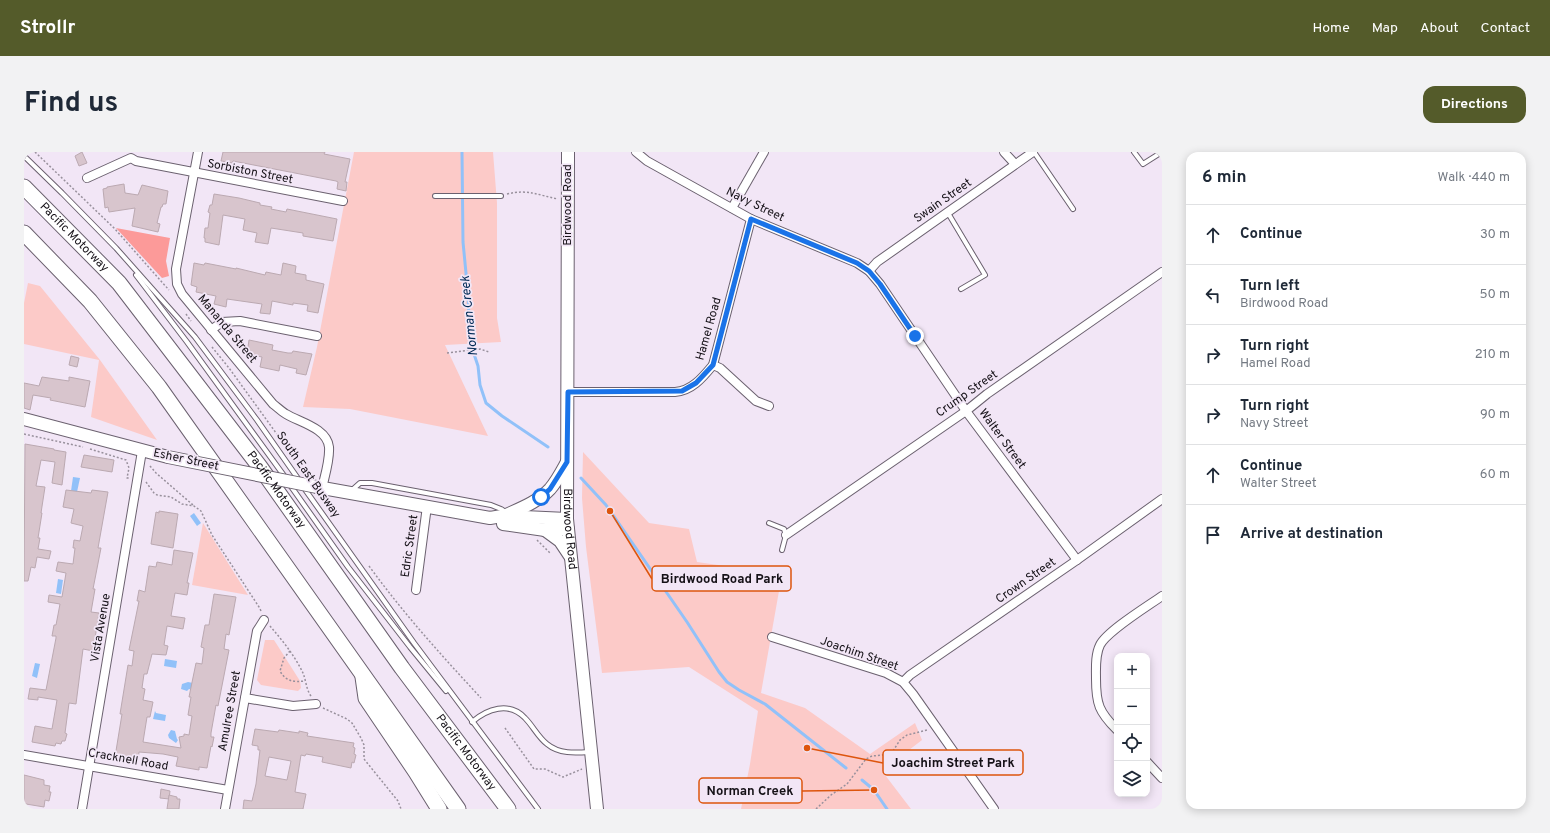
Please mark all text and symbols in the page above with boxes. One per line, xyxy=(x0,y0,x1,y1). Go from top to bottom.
text: Strollr xyxy=(20,16,75,40)
text: Home xyxy=(1313,20,1350,37)
text: Map xyxy=(1372,20,1398,37)
text: About xyxy=(1420,20,1459,37)
text: Contact xyxy=(1481,20,1530,37)
text: Find us xyxy=(24,86,118,122)
button: Directions xyxy=(1423,86,1526,123)
street label: Sorbiston Street xyxy=(206,156,294,188)
street label: Birdwood Road xyxy=(560,164,576,246)
text: 6 min xyxy=(1202,167,1246,189)
text: Walk · 440 m xyxy=(1438,170,1510,186)
street label: Swain Street xyxy=(911,175,975,227)
street label: Navy Street xyxy=(723,184,787,226)
street label: Pacific Motorway xyxy=(36,199,112,276)
icon: ahead xyxy=(1202,224,1224,246)
text: Continue xyxy=(1240,225,1302,244)
text: 30 m xyxy=(1480,227,1510,243)
water label: Norman Creek xyxy=(458,275,482,357)
text: Turn left xyxy=(1240,277,1300,296)
icon: left xyxy=(1202,284,1224,306)
text: 50 m xyxy=(1480,287,1510,303)
street label: Mananda Street xyxy=(194,291,260,367)
street label: Hamel Road xyxy=(692,296,726,362)
text: Birdwood Road xyxy=(1240,296,1328,312)
route end xyxy=(906,327,924,345)
text: Turn right xyxy=(1240,337,1309,356)
icon: right xyxy=(1202,344,1224,366)
text: 210 m xyxy=(1475,347,1510,363)
text: Hamel Road xyxy=(1240,356,1310,372)
street label: Crump Street xyxy=(933,367,1001,421)
text: Turn right xyxy=(1240,397,1309,416)
icon: right xyxy=(1202,404,1224,426)
street label: Walter Street xyxy=(975,406,1029,472)
text: 90 m xyxy=(1480,407,1510,423)
text: Navy Street xyxy=(1240,416,1308,432)
street label: South East Busway xyxy=(272,429,344,521)
street label: Esher Street xyxy=(152,445,220,475)
street label: Pacific Motorway xyxy=(243,448,309,532)
text: Continue xyxy=(1240,457,1302,476)
icon: ahead xyxy=(1202,464,1224,486)
text: 60 m xyxy=(1480,467,1510,483)
text: Walter Street xyxy=(1240,476,1317,492)
route start xyxy=(532,488,550,506)
street label: Birdwood Road xyxy=(559,488,580,570)
street label: Edric Street xyxy=(398,514,422,578)
icon: arrive xyxy=(1202,524,1224,546)
text: Arrive at destination xyxy=(1240,525,1383,544)
street label: Crown Street xyxy=(993,554,1059,608)
callout: Birdwood Road Park xyxy=(652,566,791,591)
text: Birdwood Road Park xyxy=(661,572,783,588)
street label: Vista Avenue xyxy=(87,592,115,664)
street label: Joachim Street xyxy=(818,633,900,675)
map controls xyxy=(1114,653,1150,797)
button: + xyxy=(1114,653,1150,689)
street label: Amulree Street xyxy=(215,669,245,753)
button: − xyxy=(1114,689,1150,725)
street label: Pacific Motorway xyxy=(432,711,500,794)
button: locate xyxy=(1114,725,1150,761)
street label: Cracknell Road xyxy=(87,745,169,775)
callout: Joachim Street Park xyxy=(883,750,1023,775)
text: Joachim Street Park xyxy=(891,756,1015,772)
button: layers xyxy=(1114,761,1150,797)
callout: Norman Creek xyxy=(699,778,802,803)
text: Norman Creek xyxy=(707,784,793,800)

